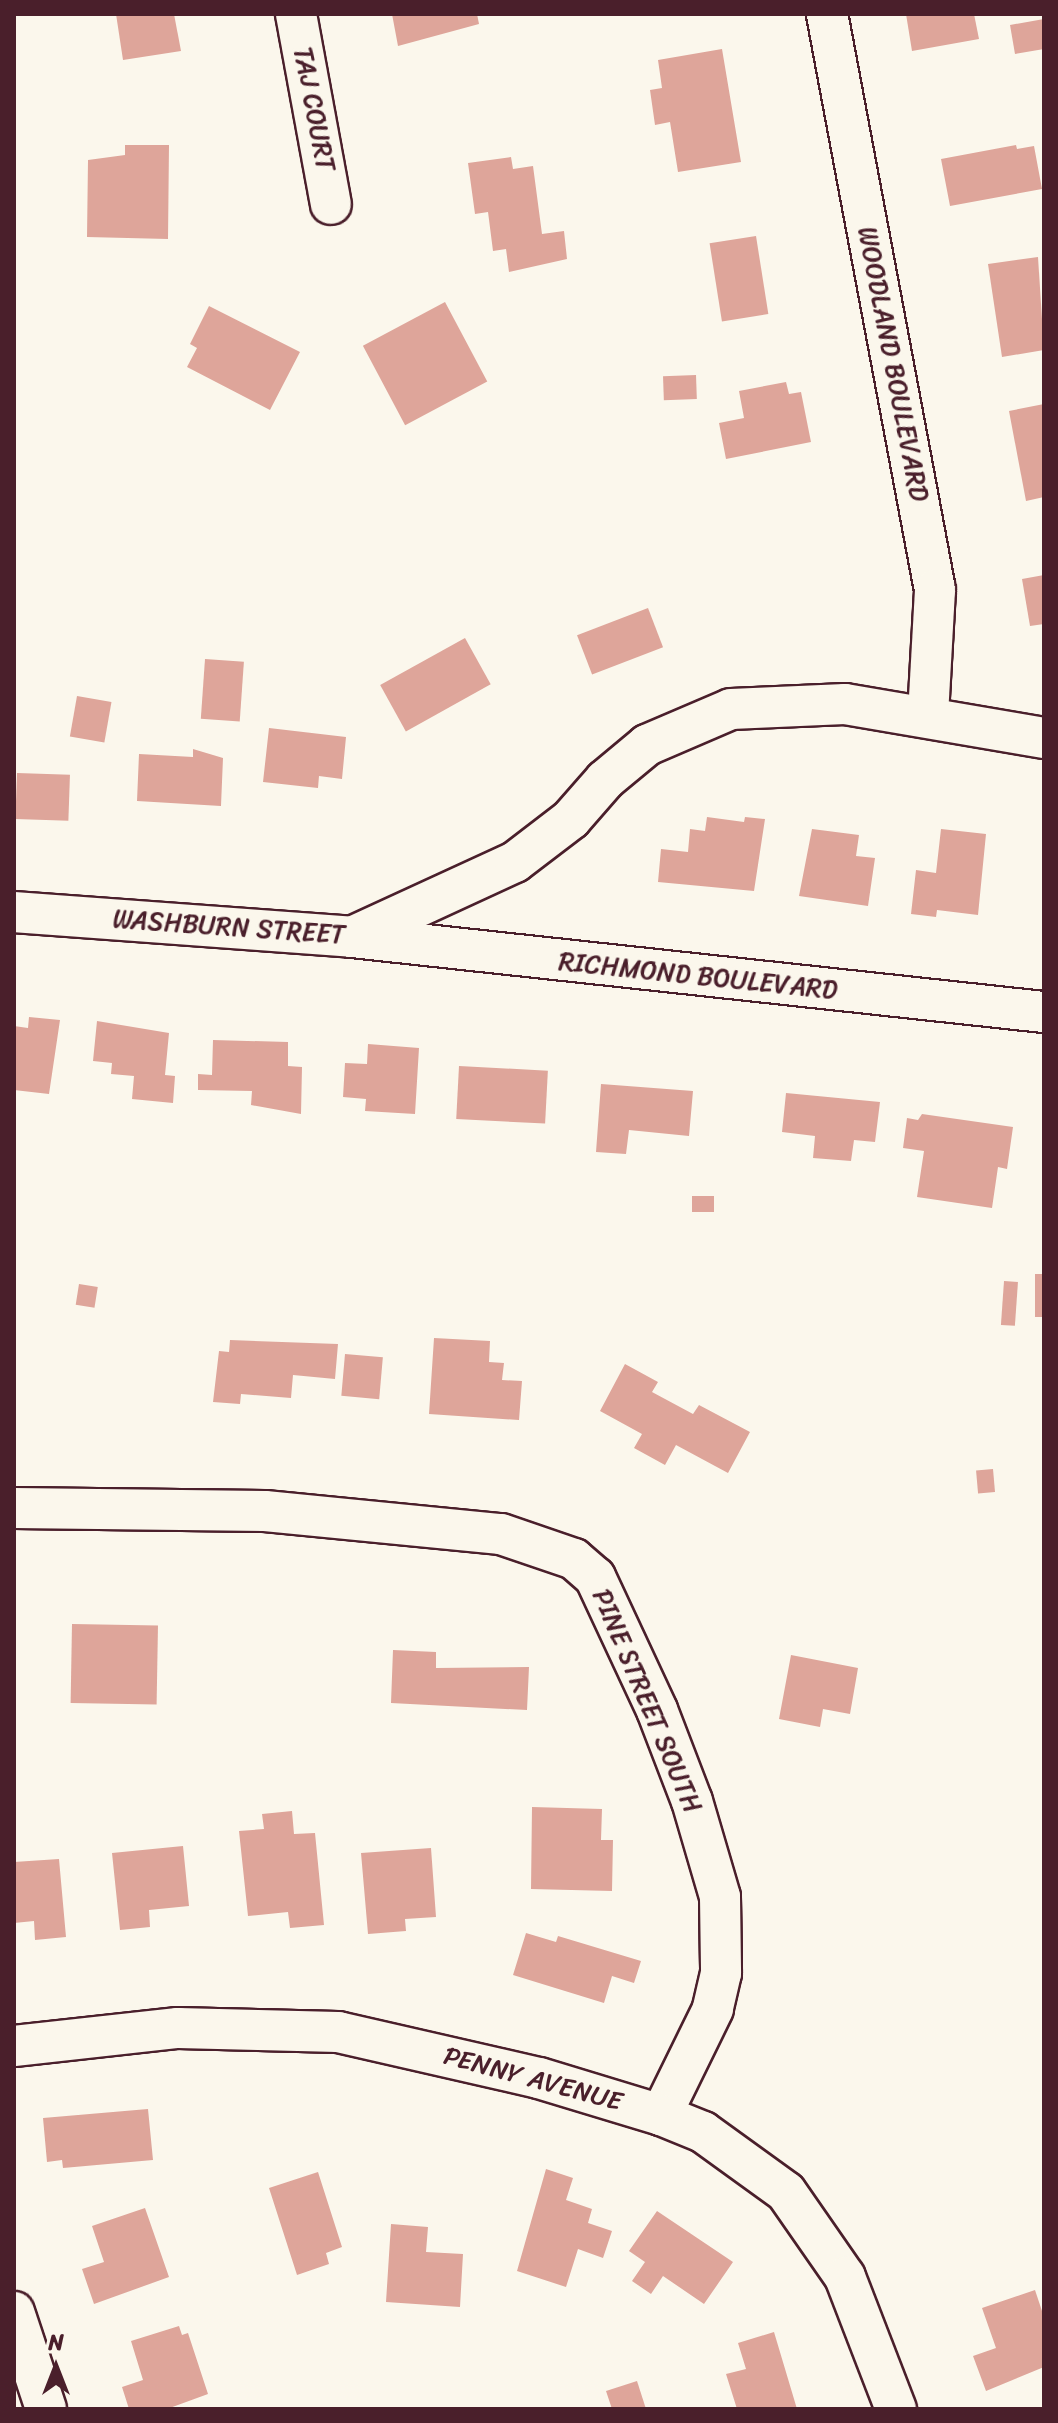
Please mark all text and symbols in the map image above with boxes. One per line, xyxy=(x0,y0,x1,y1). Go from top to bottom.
street label: TAJ COURT xyxy=(287,44,341,174)
street label: WOODLAND BOULEVARD xyxy=(851,224,935,504)
street label: WASHBURN STREET xyxy=(112,903,346,951)
street label: RICHMOND BOULEVARD xyxy=(557,946,839,1006)
street label: PINE STREET SOUTH xyxy=(585,1583,709,1819)
street label: PENNY AVENUE xyxy=(441,2040,625,2118)
text: N xyxy=(48,2323,64,2362)
north arrow xyxy=(16,2327,96,2407)

